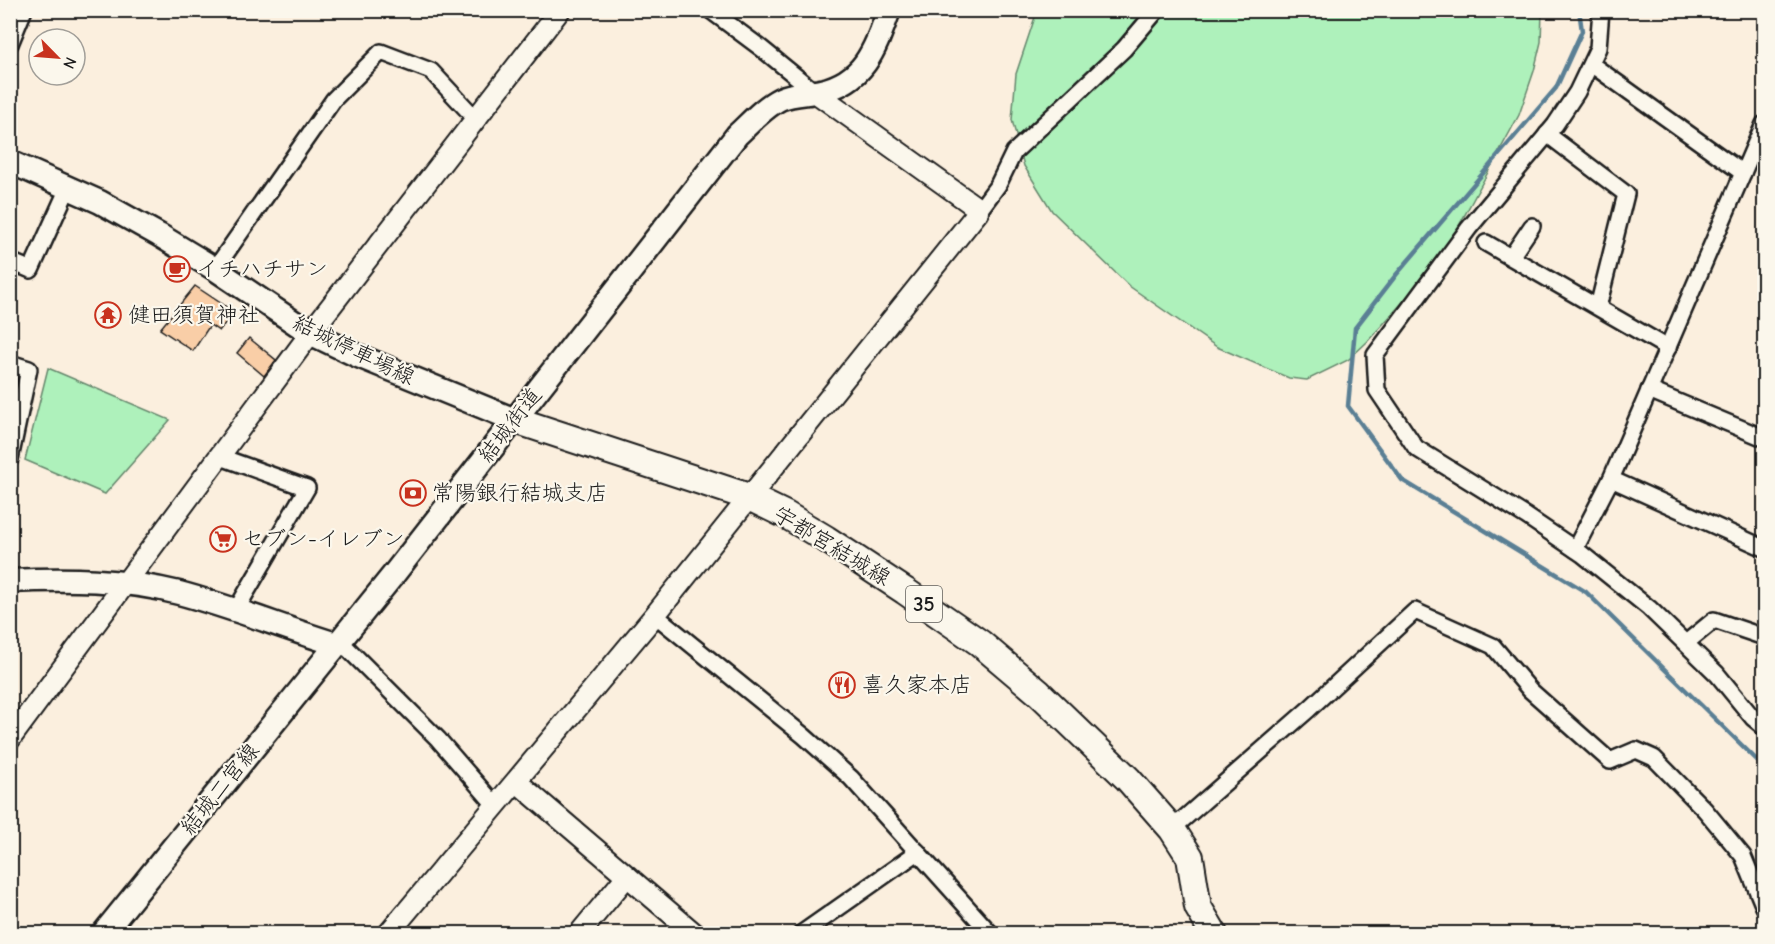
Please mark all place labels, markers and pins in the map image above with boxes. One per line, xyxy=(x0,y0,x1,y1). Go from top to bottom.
cafe icon: イチハチサン xyxy=(162,254,192,284)
place label: イチハチサン xyxy=(196,256,328,282)
temple icon: 健田須賀神社 xyxy=(93,300,123,330)
place label: 健田須賀神社 xyxy=(128,302,260,328)
bank icon: 常陽銀行結城支店 xyxy=(398,478,428,508)
place label: 常陽銀行結城支店 xyxy=(432,480,608,506)
supermarket icon: セブン-イレブン xyxy=(208,524,238,554)
place label: セブン-イレブン xyxy=(242,526,405,552)
restaurant icon: 喜久家本店 xyxy=(827,670,857,700)
place label: 喜久家本店 xyxy=(862,672,972,698)

